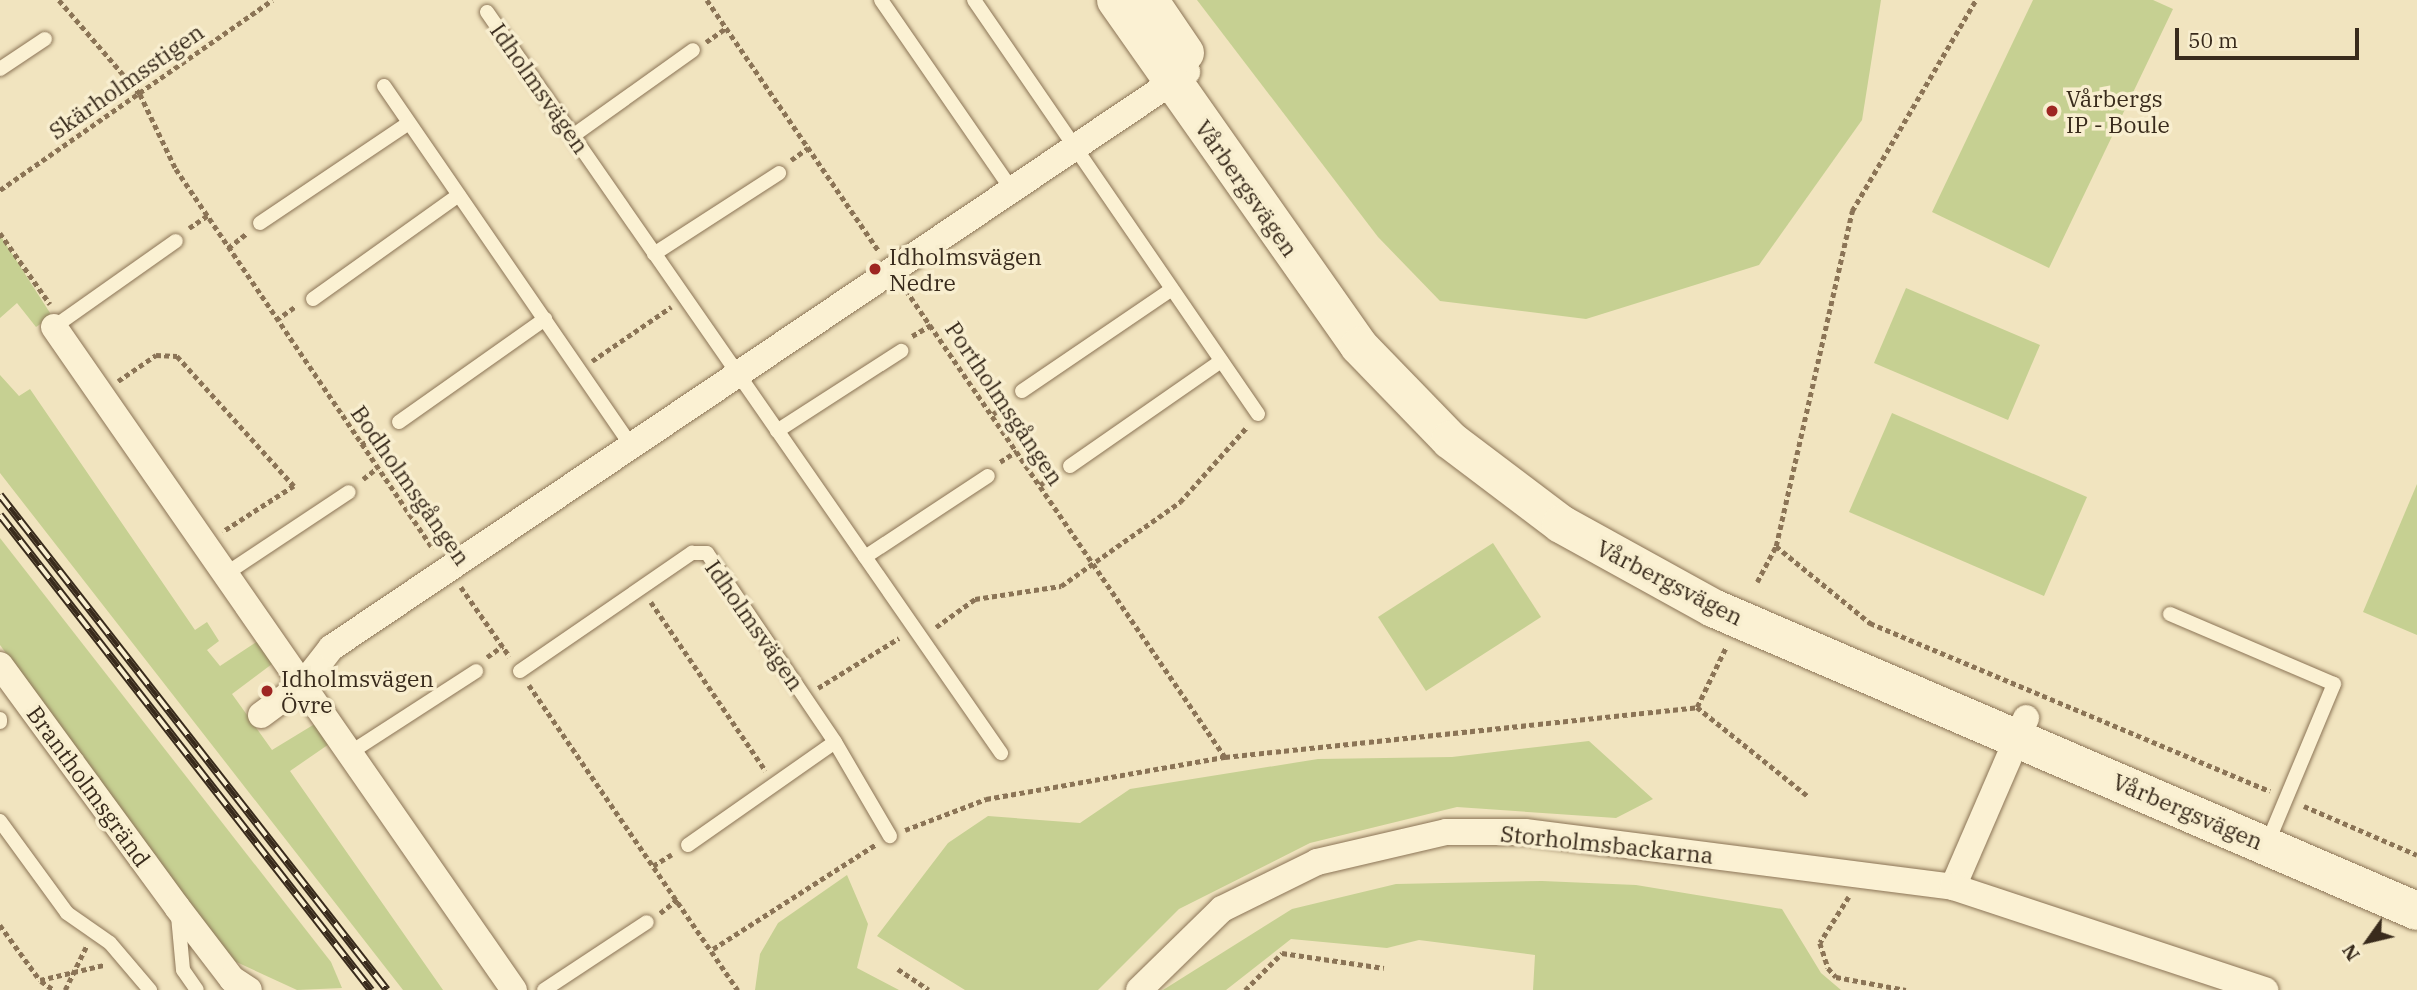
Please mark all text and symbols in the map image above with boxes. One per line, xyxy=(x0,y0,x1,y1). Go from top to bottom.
scale bar xyxy=(2179,14,2363,58)
street label: Skärholmsstigen xyxy=(43,17,209,145)
street label: Idholmsvägen xyxy=(485,17,595,159)
text: 50 m xyxy=(2188,26,2238,54)
place label: Vårbergs IP - Boule xyxy=(2066,84,2170,138)
marker: Vårbergs IP - Boule xyxy=(2044,103,2060,119)
street label: Vårbergsvägen xyxy=(1190,114,1304,262)
place label: Idholmsvägen Nedre xyxy=(889,242,1042,296)
marker: Idholmsvägen Nedre xyxy=(867,261,883,277)
street label: Portholmsgången xyxy=(940,316,1070,490)
street label: Bodholmsgången xyxy=(346,400,476,570)
street label: Vårbergsvägen xyxy=(1592,533,1748,631)
street label: Idholmsvägen xyxy=(700,554,810,696)
place label: Idholmsvägen Övre xyxy=(281,664,434,718)
marker: Idholmsvägen Övre xyxy=(259,683,275,699)
street label: Brantholmsgränd xyxy=(21,700,157,872)
street label: Vårbergsvägen xyxy=(2109,767,2267,855)
street label: Storholmsbackarna xyxy=(1499,819,1715,869)
north arrow xyxy=(2333,906,2403,976)
text: N xyxy=(2336,940,2365,966)

